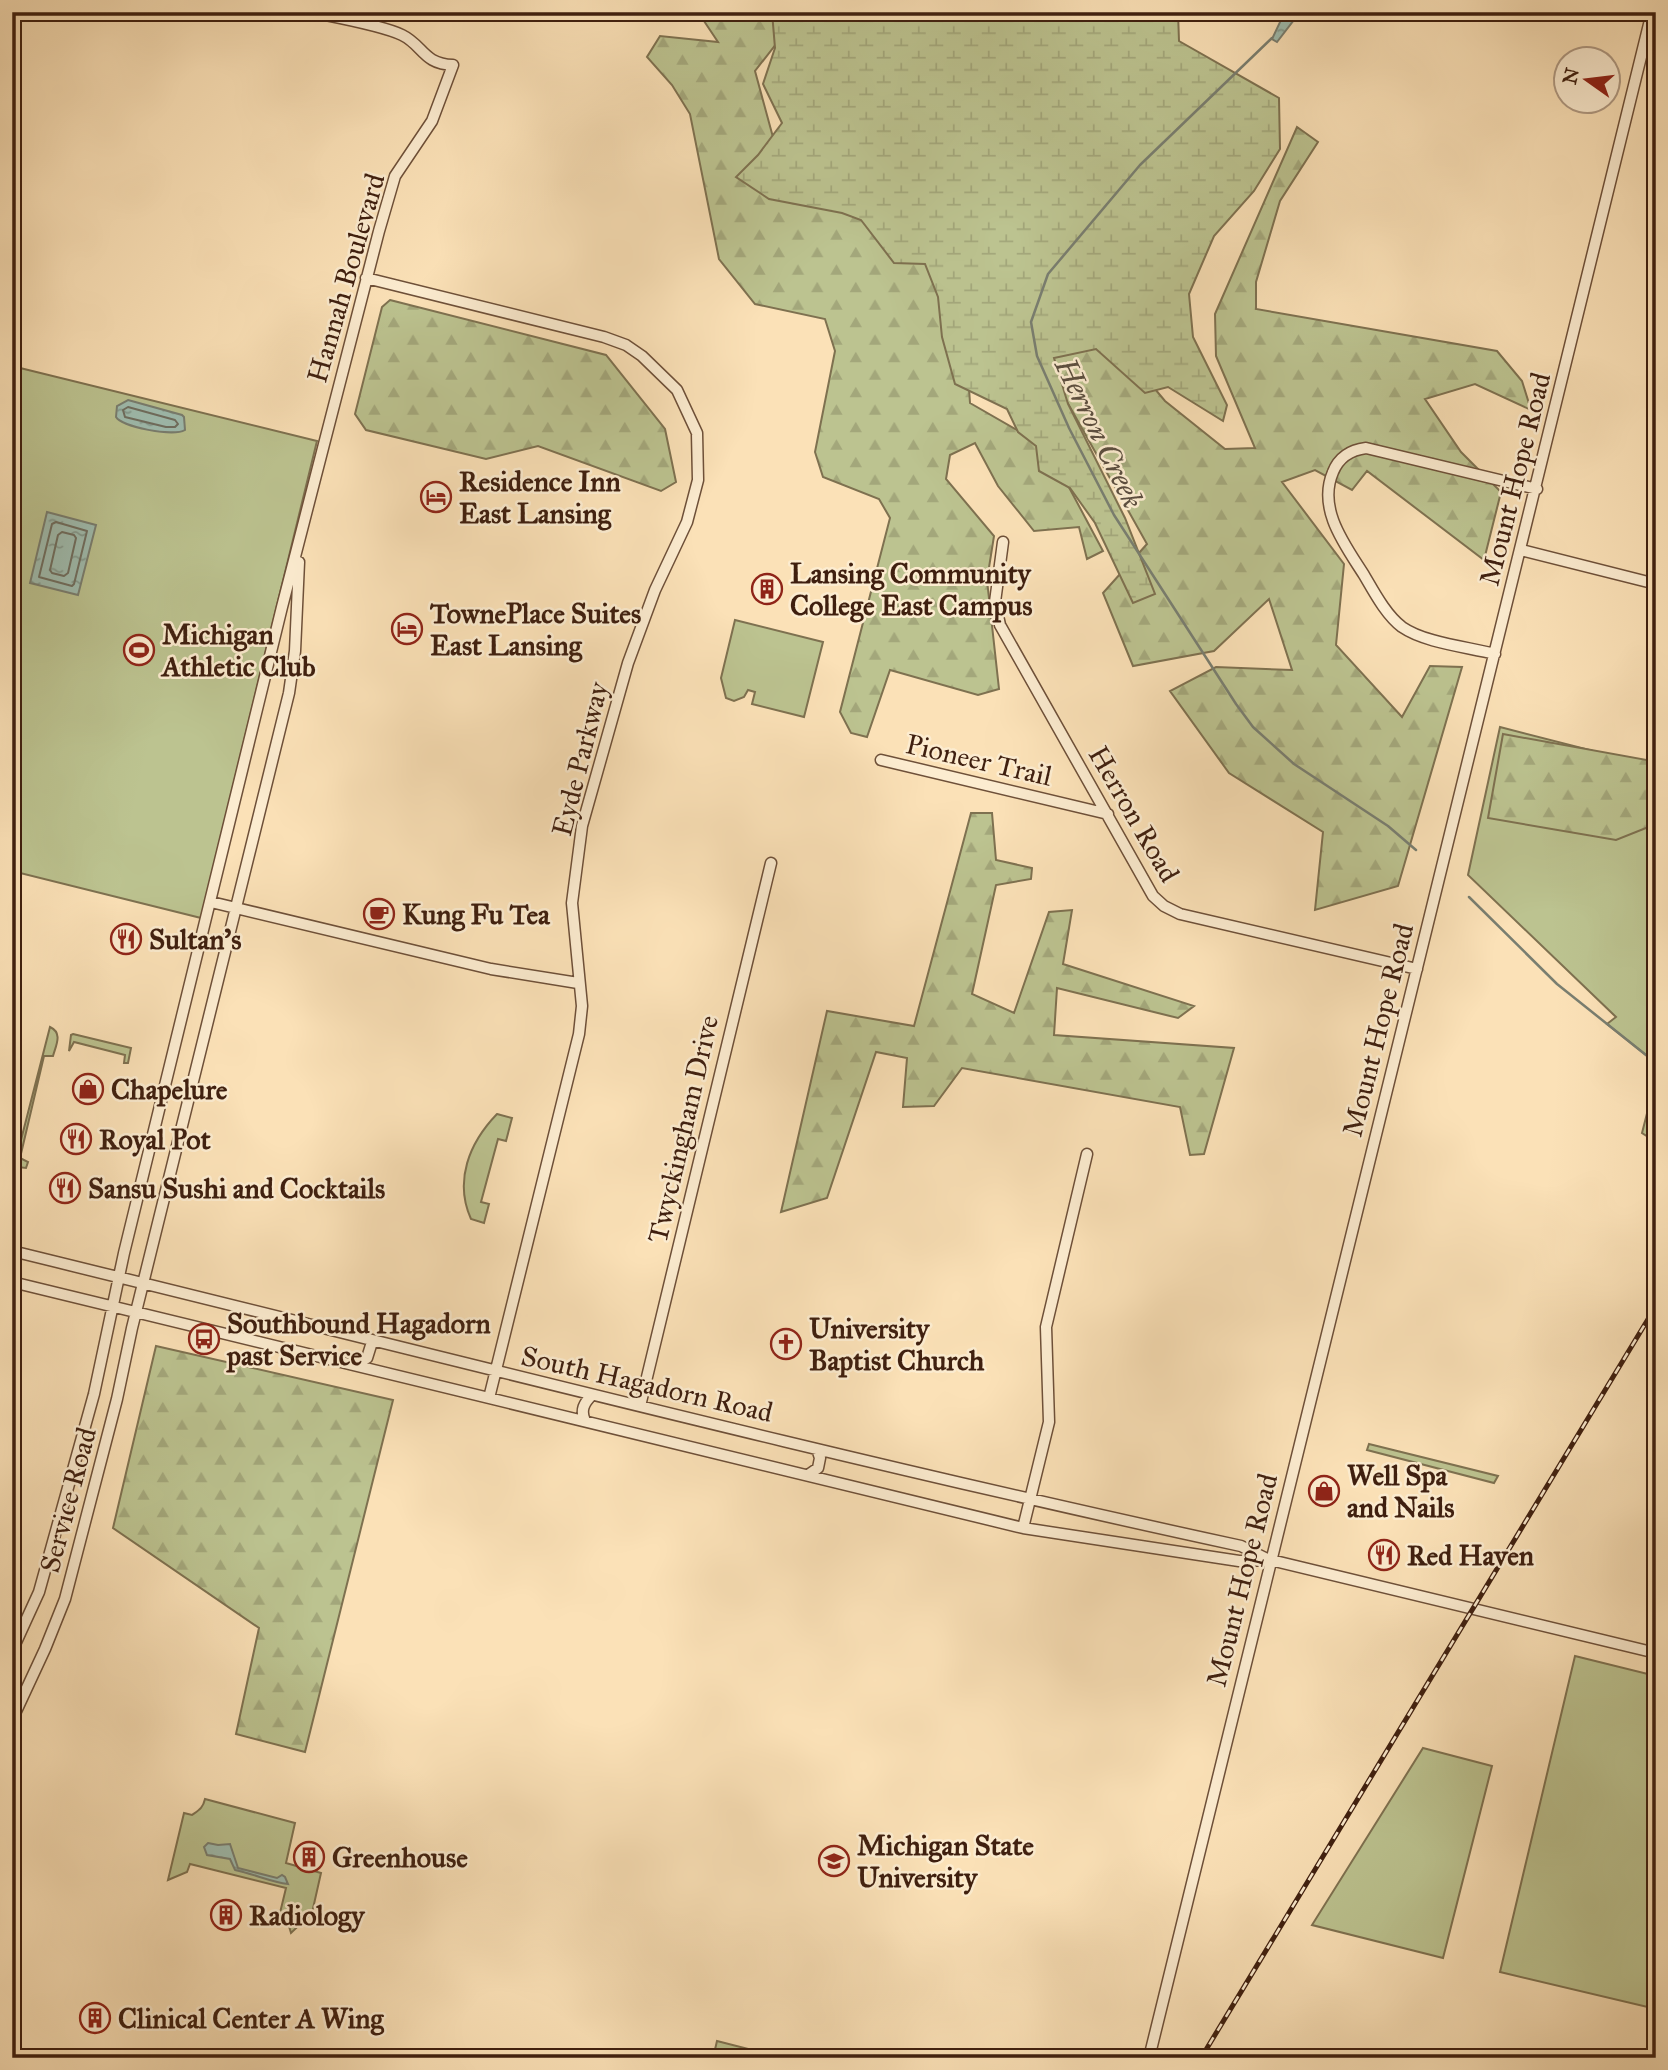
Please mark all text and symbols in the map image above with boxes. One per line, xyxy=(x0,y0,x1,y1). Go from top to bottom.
north arrow xyxy=(1552,46,1622,116)
text: N xyxy=(1558,65,1584,87)
street label: Hannah Boulevard xyxy=(299,169,393,387)
water label: Herron Creek xyxy=(1047,351,1151,514)
street label: Mount Hope Road xyxy=(1472,369,1558,589)
place label: Residence Inn East Lansing xyxy=(459,464,621,531)
hotel icon: Residence Inn East Lansing xyxy=(419,480,453,514)
place label: Lansing Community College East Campus xyxy=(790,556,1032,623)
building icon: Lansing Community College East Campus xyxy=(750,572,784,606)
place label: TownePlace Suites East Lansing xyxy=(430,596,641,663)
hotel icon: TownePlace Suites East Lansing xyxy=(390,612,424,646)
place label: Michigan Athletic Club xyxy=(160,617,316,684)
sports icon: Michigan Athletic Club xyxy=(122,633,156,667)
street label: Eyde Parkway xyxy=(544,677,616,840)
street label: Pioneer Trail xyxy=(902,726,1056,794)
street label: Herron Road xyxy=(1081,740,1187,888)
cafe icon: Kung Fu Tea xyxy=(362,897,396,931)
place label: Kung Fu Tea xyxy=(402,897,551,932)
street label: Mount Hope Road xyxy=(1335,920,1421,1140)
restaurant icon: Sultan's xyxy=(109,922,143,956)
place label: Sultan's xyxy=(149,922,241,957)
street label: Twyckingham Drive xyxy=(640,1012,726,1246)
shop icon: Chapelure xyxy=(71,1072,105,1106)
place label: Chapelure xyxy=(111,1072,228,1107)
restaurant icon: Royal Pot xyxy=(59,1122,93,1156)
place label: Royal Pot xyxy=(99,1122,211,1157)
restaurant icon: Sansu Sushi and Cocktails xyxy=(48,1171,82,1205)
place label: Sansu Sushi and Cocktails xyxy=(88,1171,385,1206)
place label: Southbound Hagadorn past Service xyxy=(226,1306,491,1373)
place label: University Baptist Church xyxy=(809,1311,985,1378)
bus stop icon: Southbound Hagadorn past Service xyxy=(187,1322,221,1356)
church icon: University Baptist Church xyxy=(769,1327,803,1361)
street label: South Hagadorn Road xyxy=(518,1338,776,1430)
street label: Service Road xyxy=(32,1424,104,1576)
place label: Well Spa and Nails xyxy=(1347,1458,1454,1525)
street label: Mount Hope Road xyxy=(1199,1470,1285,1690)
shop icon: Well Spa and Nails xyxy=(1307,1474,1341,1508)
restaurant icon: Red Haven xyxy=(1367,1538,1401,1572)
place label: Red Haven xyxy=(1407,1538,1534,1573)
place label: Michigan State University xyxy=(857,1828,1034,1895)
building icon: Greenhouse xyxy=(292,1840,326,1874)
place label: Greenhouse xyxy=(332,1840,468,1875)
school or university icon: Michigan State University xyxy=(817,1844,851,1878)
building icon: Radiology xyxy=(209,1898,243,1932)
place label: Radiology xyxy=(249,1898,365,1933)
building icon: Clinical Center A Wing xyxy=(78,2001,112,2035)
place label: Clinical Center A Wing xyxy=(118,2001,385,2036)

